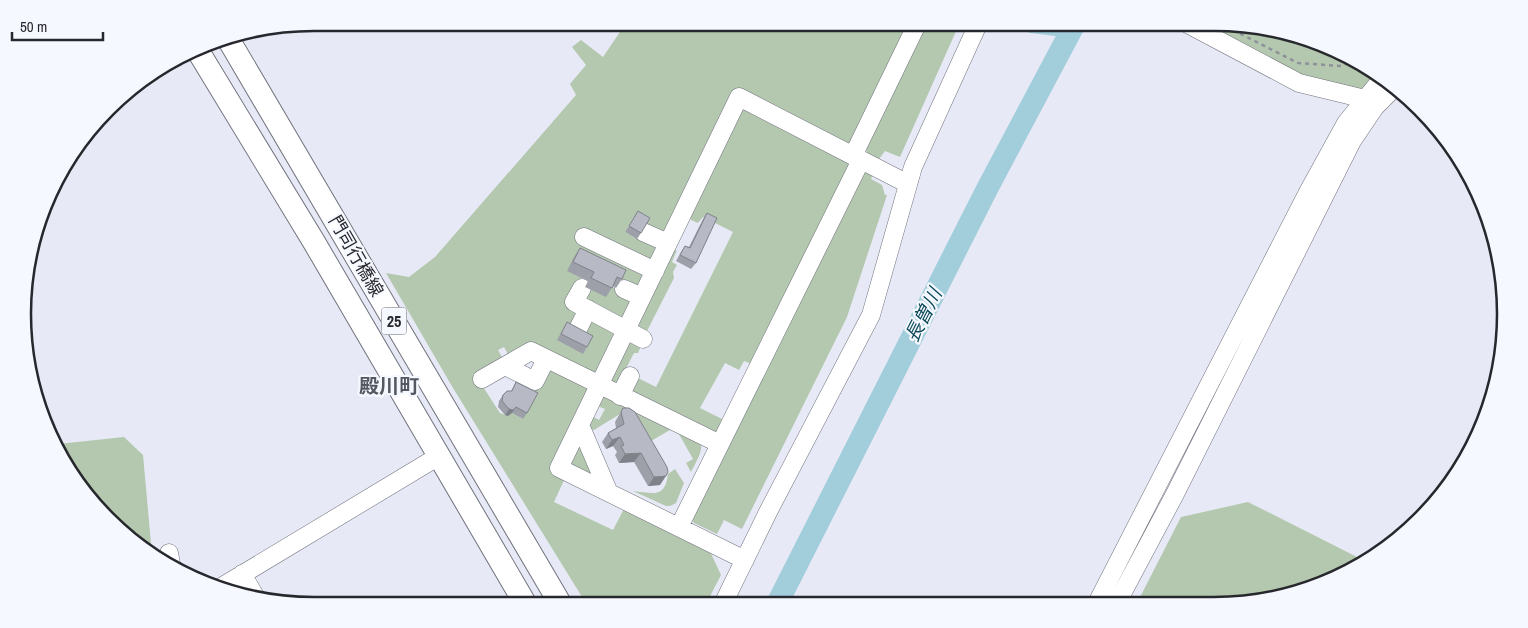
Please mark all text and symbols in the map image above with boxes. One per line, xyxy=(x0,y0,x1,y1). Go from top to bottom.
scale bar xyxy=(12,10,104,42)
text: 50 m xyxy=(20,16,47,37)
street label: 門司行橋線 xyxy=(323,211,390,301)
water label: 長曽川 xyxy=(898,282,948,346)
road number: 25 xyxy=(382,308,406,334)
district label: 殿川町 xyxy=(359,372,419,399)

